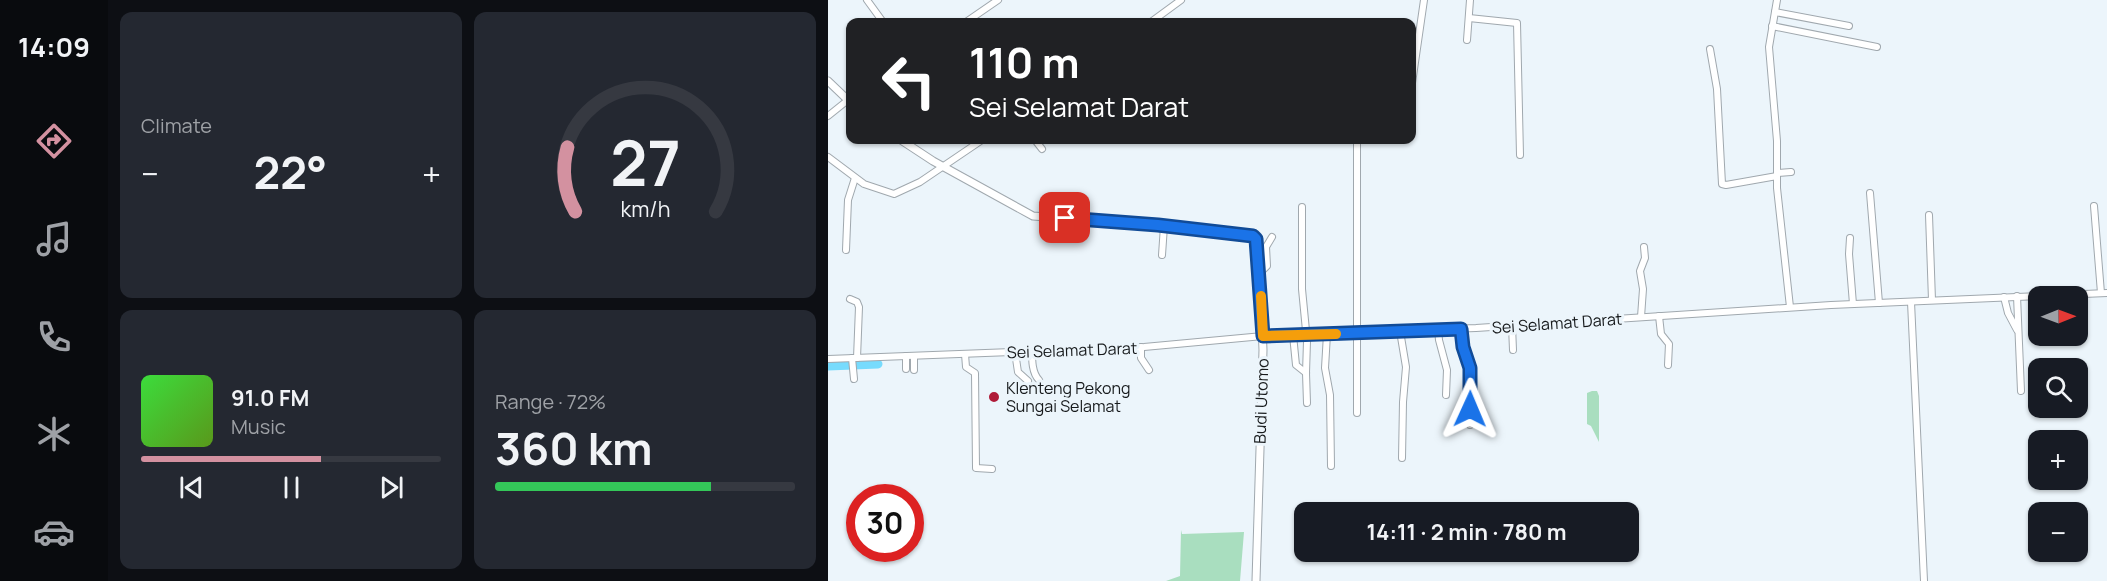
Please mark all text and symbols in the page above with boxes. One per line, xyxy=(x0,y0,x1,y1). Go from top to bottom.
text: 14:09 xyxy=(18,28,90,65)
text: 110 m xyxy=(969,33,1080,91)
icon: left xyxy=(870,42,948,120)
text: Sei Selamat Darat xyxy=(969,88,1189,125)
text: Climate xyxy=(141,112,212,139)
text: 27 xyxy=(610,119,680,205)
icon: directions xyxy=(33,120,75,162)
text: 22° xyxy=(253,141,327,203)
text: − xyxy=(141,151,159,196)
text: + xyxy=(422,151,441,196)
pin xyxy=(1039,192,1090,243)
text: km/h xyxy=(620,194,670,223)
icon: arrive xyxy=(1048,201,1081,234)
icon: music xyxy=(33,218,75,260)
north arrow xyxy=(2028,286,2088,346)
map controls xyxy=(2028,286,2088,562)
street label: Sei Selamat Darat xyxy=(1491,307,1623,339)
icon: phone xyxy=(33,316,75,358)
street label: Sei Selamat Darat xyxy=(1006,337,1138,363)
street label: Budi Utomo xyxy=(1249,358,1273,444)
button: search xyxy=(2028,358,2088,418)
place label: Klenteng Pekong Sungai Selamat xyxy=(1006,377,1130,417)
position arrow xyxy=(1438,377,1502,441)
text: 91.0 FM xyxy=(231,383,309,413)
text: Range · 72% xyxy=(495,388,606,415)
marker: Klenteng Pekong Sungai Selamat xyxy=(987,390,1001,404)
icon: climate xyxy=(33,413,75,455)
text: Music xyxy=(231,413,286,440)
text: 360 km xyxy=(495,417,652,479)
button: + xyxy=(2028,430,2088,490)
icon: previous xyxy=(175,471,208,504)
icon: pause xyxy=(275,471,308,504)
icon: next xyxy=(375,471,408,504)
speed limit sign: 30 xyxy=(846,484,924,562)
button: − xyxy=(2028,502,2088,562)
icon: car xyxy=(33,511,75,553)
text: 14:11 · 2 min · 780 m xyxy=(1366,517,1567,547)

